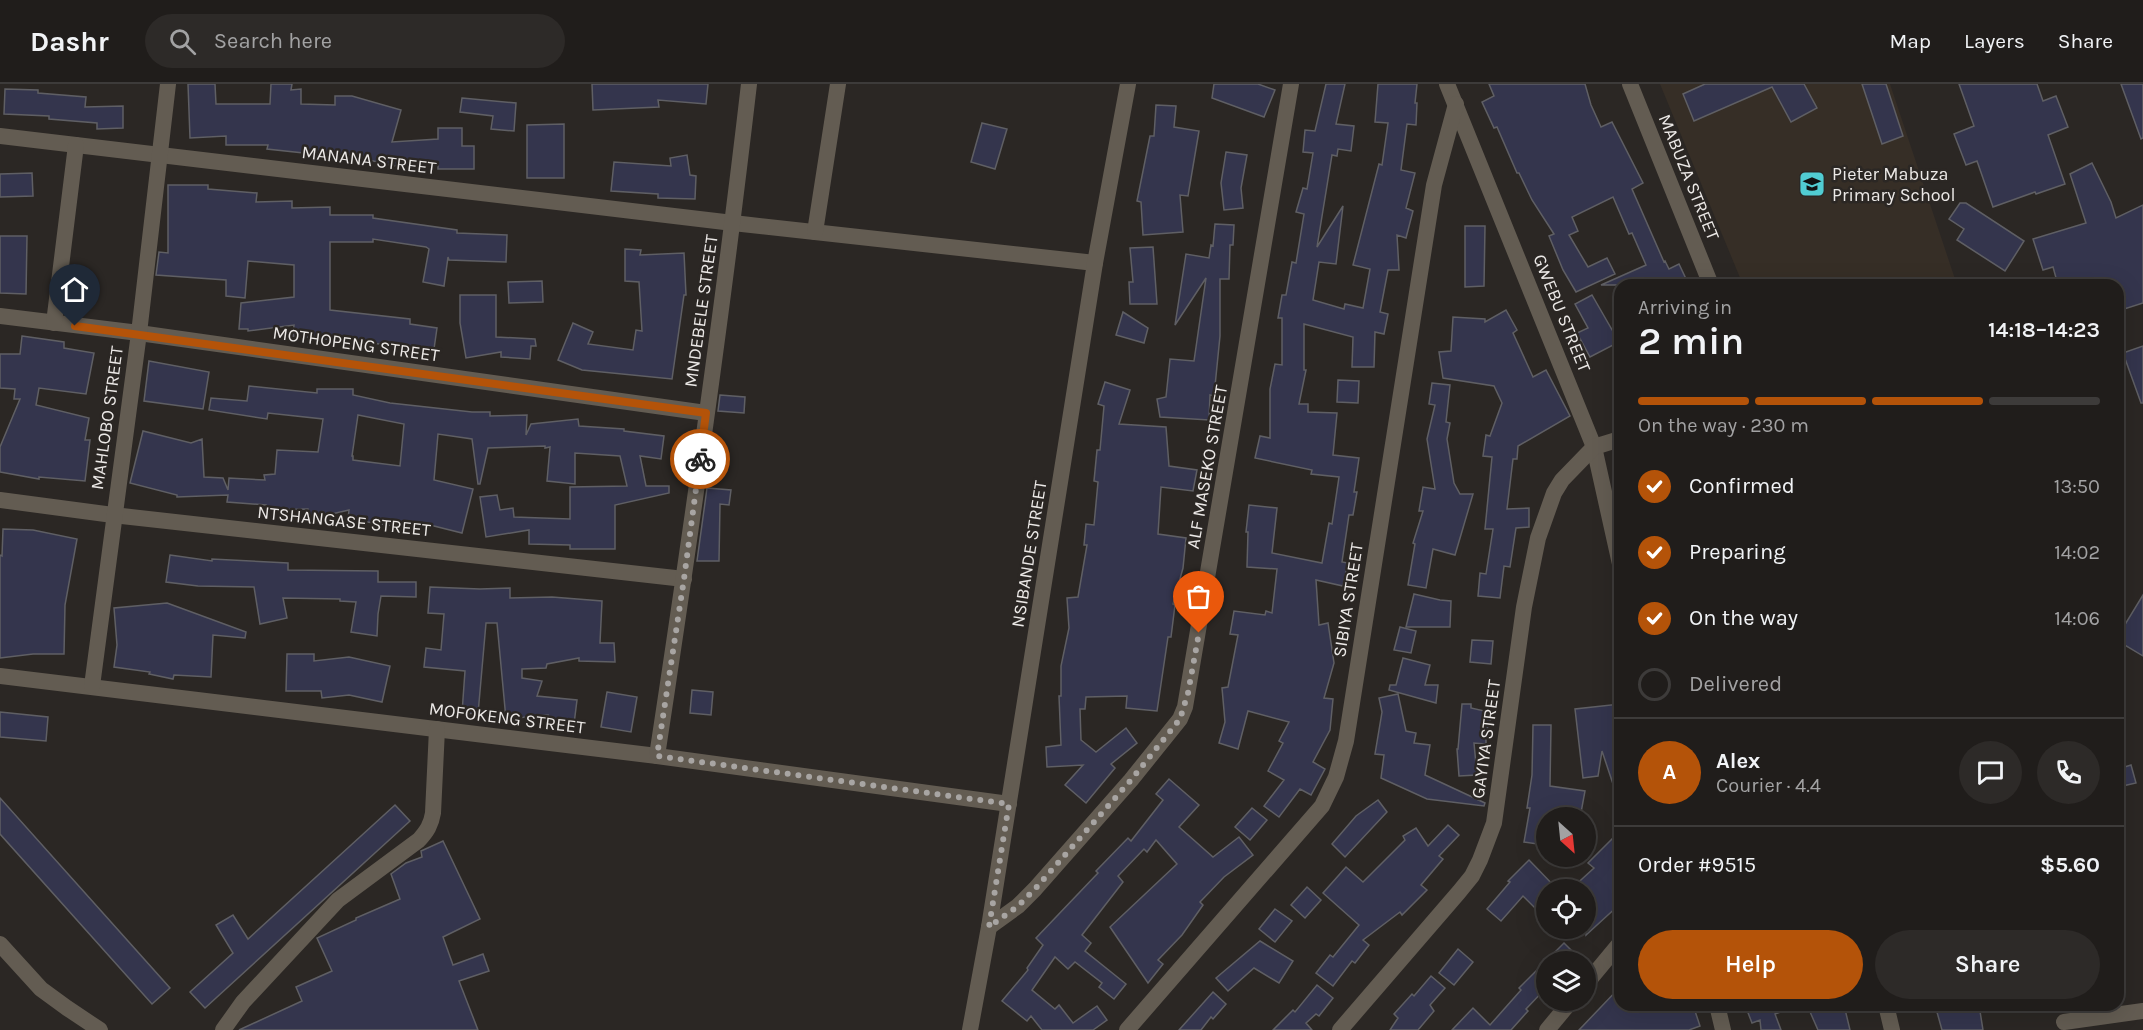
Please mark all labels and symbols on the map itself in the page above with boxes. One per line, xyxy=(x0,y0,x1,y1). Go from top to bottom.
street label: MABUZA STREET xyxy=(1654,111,1724,243)
street label: MANANA STREET xyxy=(300,141,438,179)
place label: Pieter Mabuza Primary School xyxy=(1832,163,1956,206)
school or university icon: Pieter Mabuza Primary School xyxy=(1797,169,1827,199)
street label: MNDEBELE STREET xyxy=(679,233,723,389)
street label: GWEBU STREET xyxy=(1528,251,1596,375)
pin xyxy=(49,264,100,326)
street label: MOTHOPENG STREET xyxy=(271,321,441,367)
street label: MAHLOBO STREET xyxy=(86,345,128,491)
street label: ALF MASEKO STREET xyxy=(1182,383,1232,551)
courier xyxy=(670,429,730,489)
street label: NSIBANDE STREET xyxy=(1007,479,1051,629)
street label: NTSHANGASE STREET xyxy=(256,501,432,541)
street label: SIBIYA STREET xyxy=(1328,541,1368,659)
pin xyxy=(1173,571,1224,633)
street label: GAYIYA STREET xyxy=(1467,678,1505,800)
street label: MOFOKENG STREET xyxy=(428,697,586,739)
north arrow xyxy=(1536,807,1596,867)

